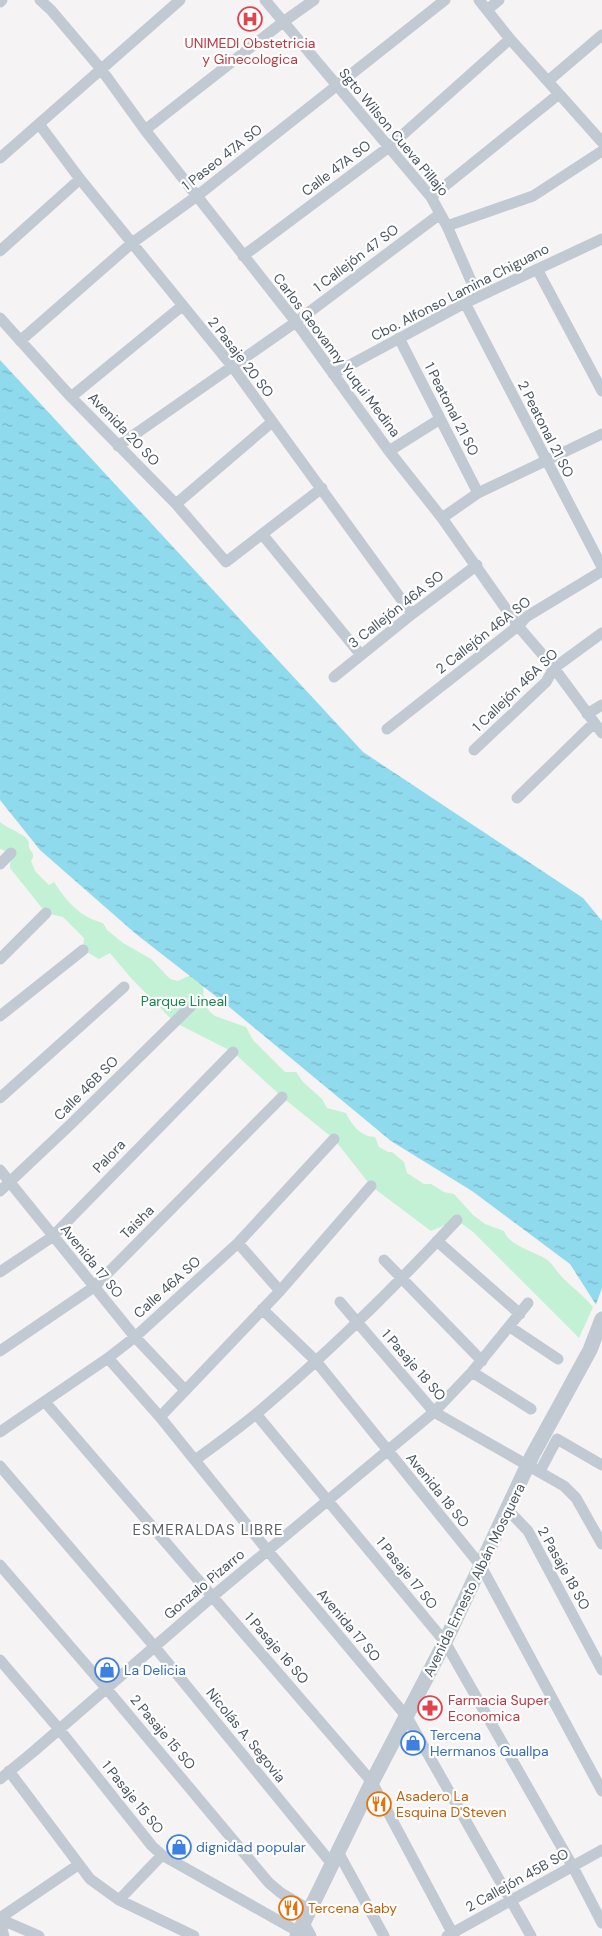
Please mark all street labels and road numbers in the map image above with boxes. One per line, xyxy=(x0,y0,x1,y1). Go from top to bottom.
street label: Sgto Wilson Cueva Pillajo xyxy=(335,64,453,200)
street label: 1 Paseo 47A SO xyxy=(178,120,266,194)
street label: Calle 47A SO xyxy=(298,136,374,200)
street label: 1 Callejón 47 SO xyxy=(310,220,402,296)
street label: Cbo. Alfonso Lamina Chiguano xyxy=(368,239,552,345)
street label: Carlos Geovanny Yuqui Medina xyxy=(269,269,405,441)
street label: 2 Pasaje 20 SO xyxy=(204,313,278,401)
street label: 1 Peatonal 21 SO xyxy=(421,359,483,459)
street label: 2 Peatonal 21 SO xyxy=(514,378,578,480)
street label: Avenida 20 SO xyxy=(84,388,164,470)
street label: 3 Callejón 46A SO xyxy=(345,566,447,652)
street label: 2 Callejón 46A SO xyxy=(432,592,534,678)
street label: 1 Callejón 46A SO xyxy=(468,644,562,735)
street label: Calle 46B SO xyxy=(50,1052,122,1124)
street label: Palora xyxy=(89,1135,129,1177)
street label: Taisha xyxy=(116,1201,158,1243)
street label: Avenida 17 SO xyxy=(57,1221,127,1302)
street label: Calle 46A SO xyxy=(130,1252,204,1322)
street label: 1 Pasaje 18 SO xyxy=(378,1326,450,1405)
street label: Avenida 18 SO xyxy=(402,1449,474,1531)
street label: Avenida Ernesto Albán Mosquera xyxy=(419,1480,529,1680)
street label: 2 Pasaje 18 SO xyxy=(534,1523,594,1613)
street label: 1 Pasaje 17 SO xyxy=(372,1533,442,1613)
street label: Gonzalo Pizarro xyxy=(160,1545,248,1623)
street label: Avenida 17 SO xyxy=(313,1585,385,1665)
street label: 1 Pasaje 16 SO xyxy=(241,1608,313,1688)
street label: Nicolás A. Segovia xyxy=(202,1684,290,1786)
street label: 2 Pasaje 15 SO xyxy=(126,1691,200,1773)
street label: 1 Pasaje 15 SO xyxy=(98,1757,168,1837)
street label: 2 Callejón 45B SO xyxy=(462,1844,572,1916)

